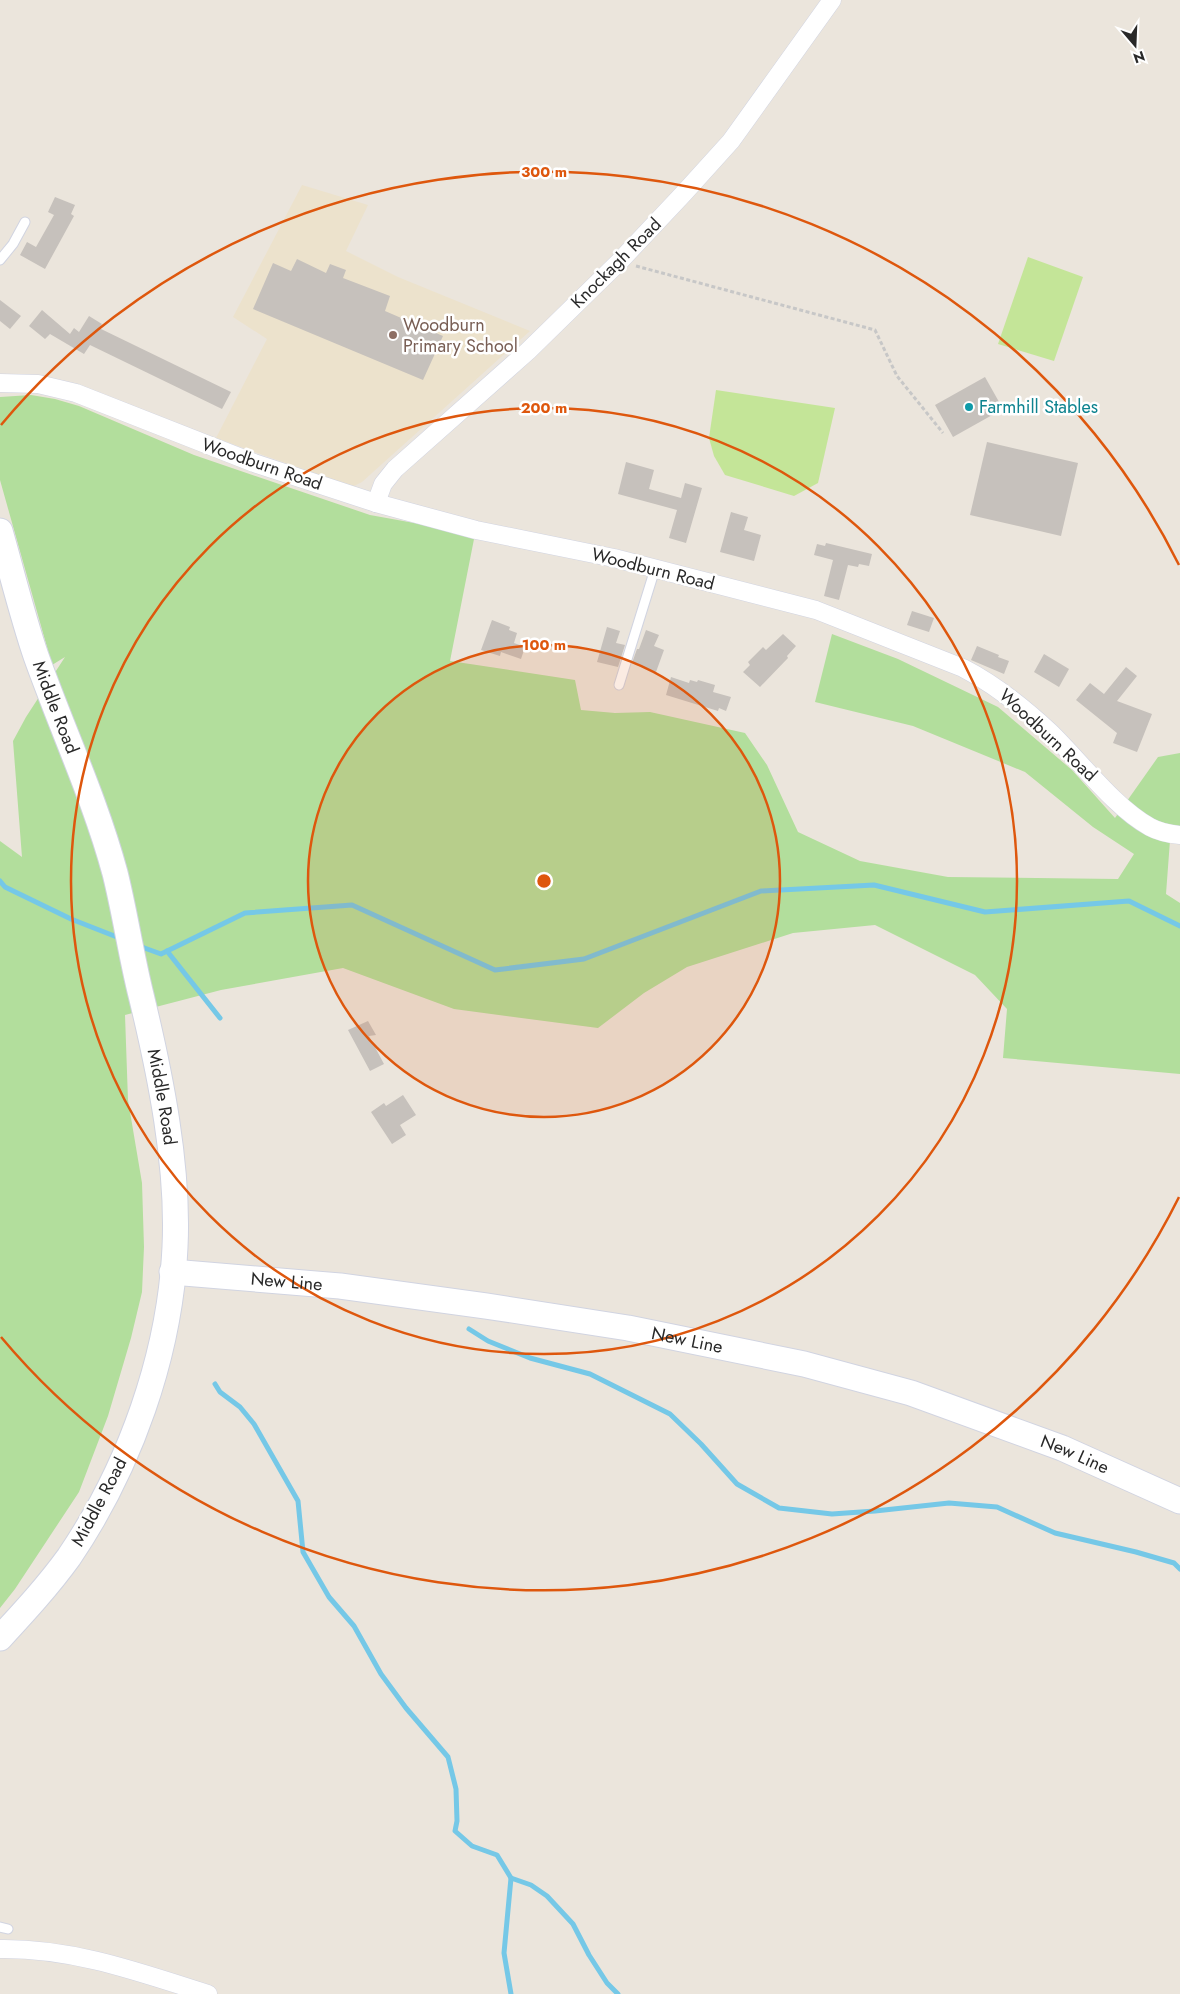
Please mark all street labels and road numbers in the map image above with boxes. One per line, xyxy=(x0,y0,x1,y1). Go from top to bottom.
street label: Knockagh Road xyxy=(565,212,667,314)
street label: Woodburn Road xyxy=(198,431,326,497)
street label: Woodburn Road xyxy=(589,541,717,597)
street label: Middle Road xyxy=(26,657,85,758)
street label: Woodburn Road xyxy=(993,683,1103,787)
street label: Middle Road xyxy=(141,1046,183,1147)
street label: New Line xyxy=(250,1266,324,1298)
street label: New Line xyxy=(649,1320,725,1360)
street label: New Line xyxy=(1037,1428,1113,1480)
street label: Middle Road xyxy=(65,1453,133,1551)

